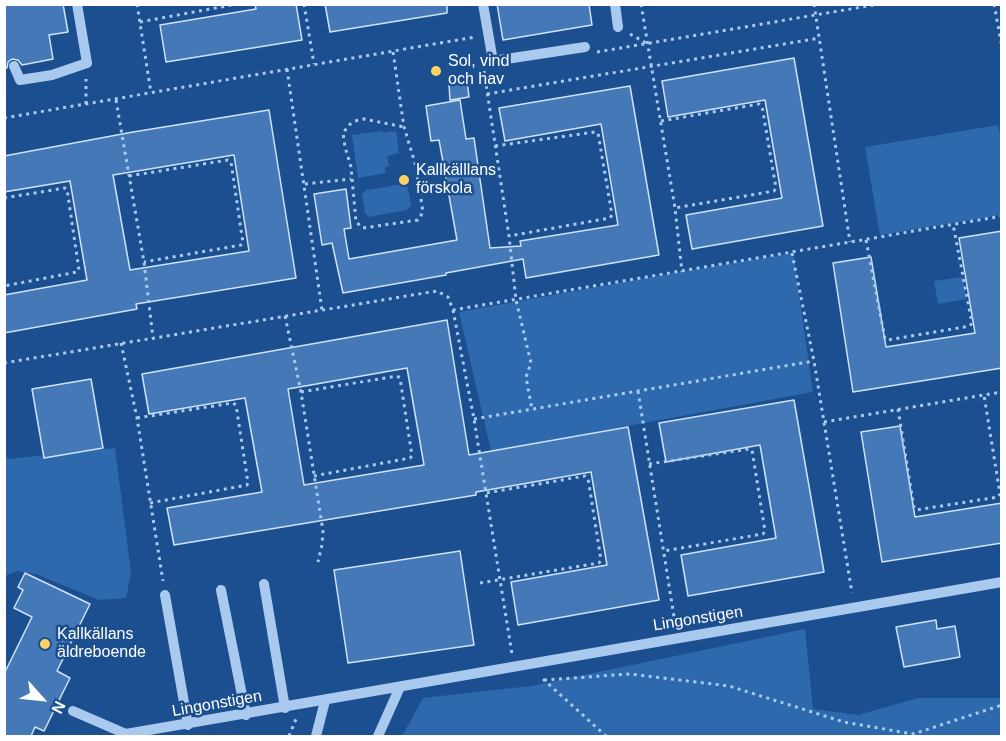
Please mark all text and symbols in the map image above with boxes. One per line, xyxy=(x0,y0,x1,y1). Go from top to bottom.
place label: Sol, vind och hav xyxy=(448,52,509,90)
marker: Sol, vind och hav xyxy=(429,64,443,78)
place label: Kallkälllans förskola xyxy=(416,161,496,199)
marker: Kallkälllans förskola xyxy=(397,173,411,187)
street label: Lingonstigen xyxy=(652,602,744,636)
place label: Kallkällans äldreboende xyxy=(57,625,146,663)
marker: Kallkällans äldreboende xyxy=(38,637,52,651)
north arrow xyxy=(12,669,72,729)
street label: Lingonstigen xyxy=(171,687,263,721)
text: N xyxy=(48,698,69,716)

